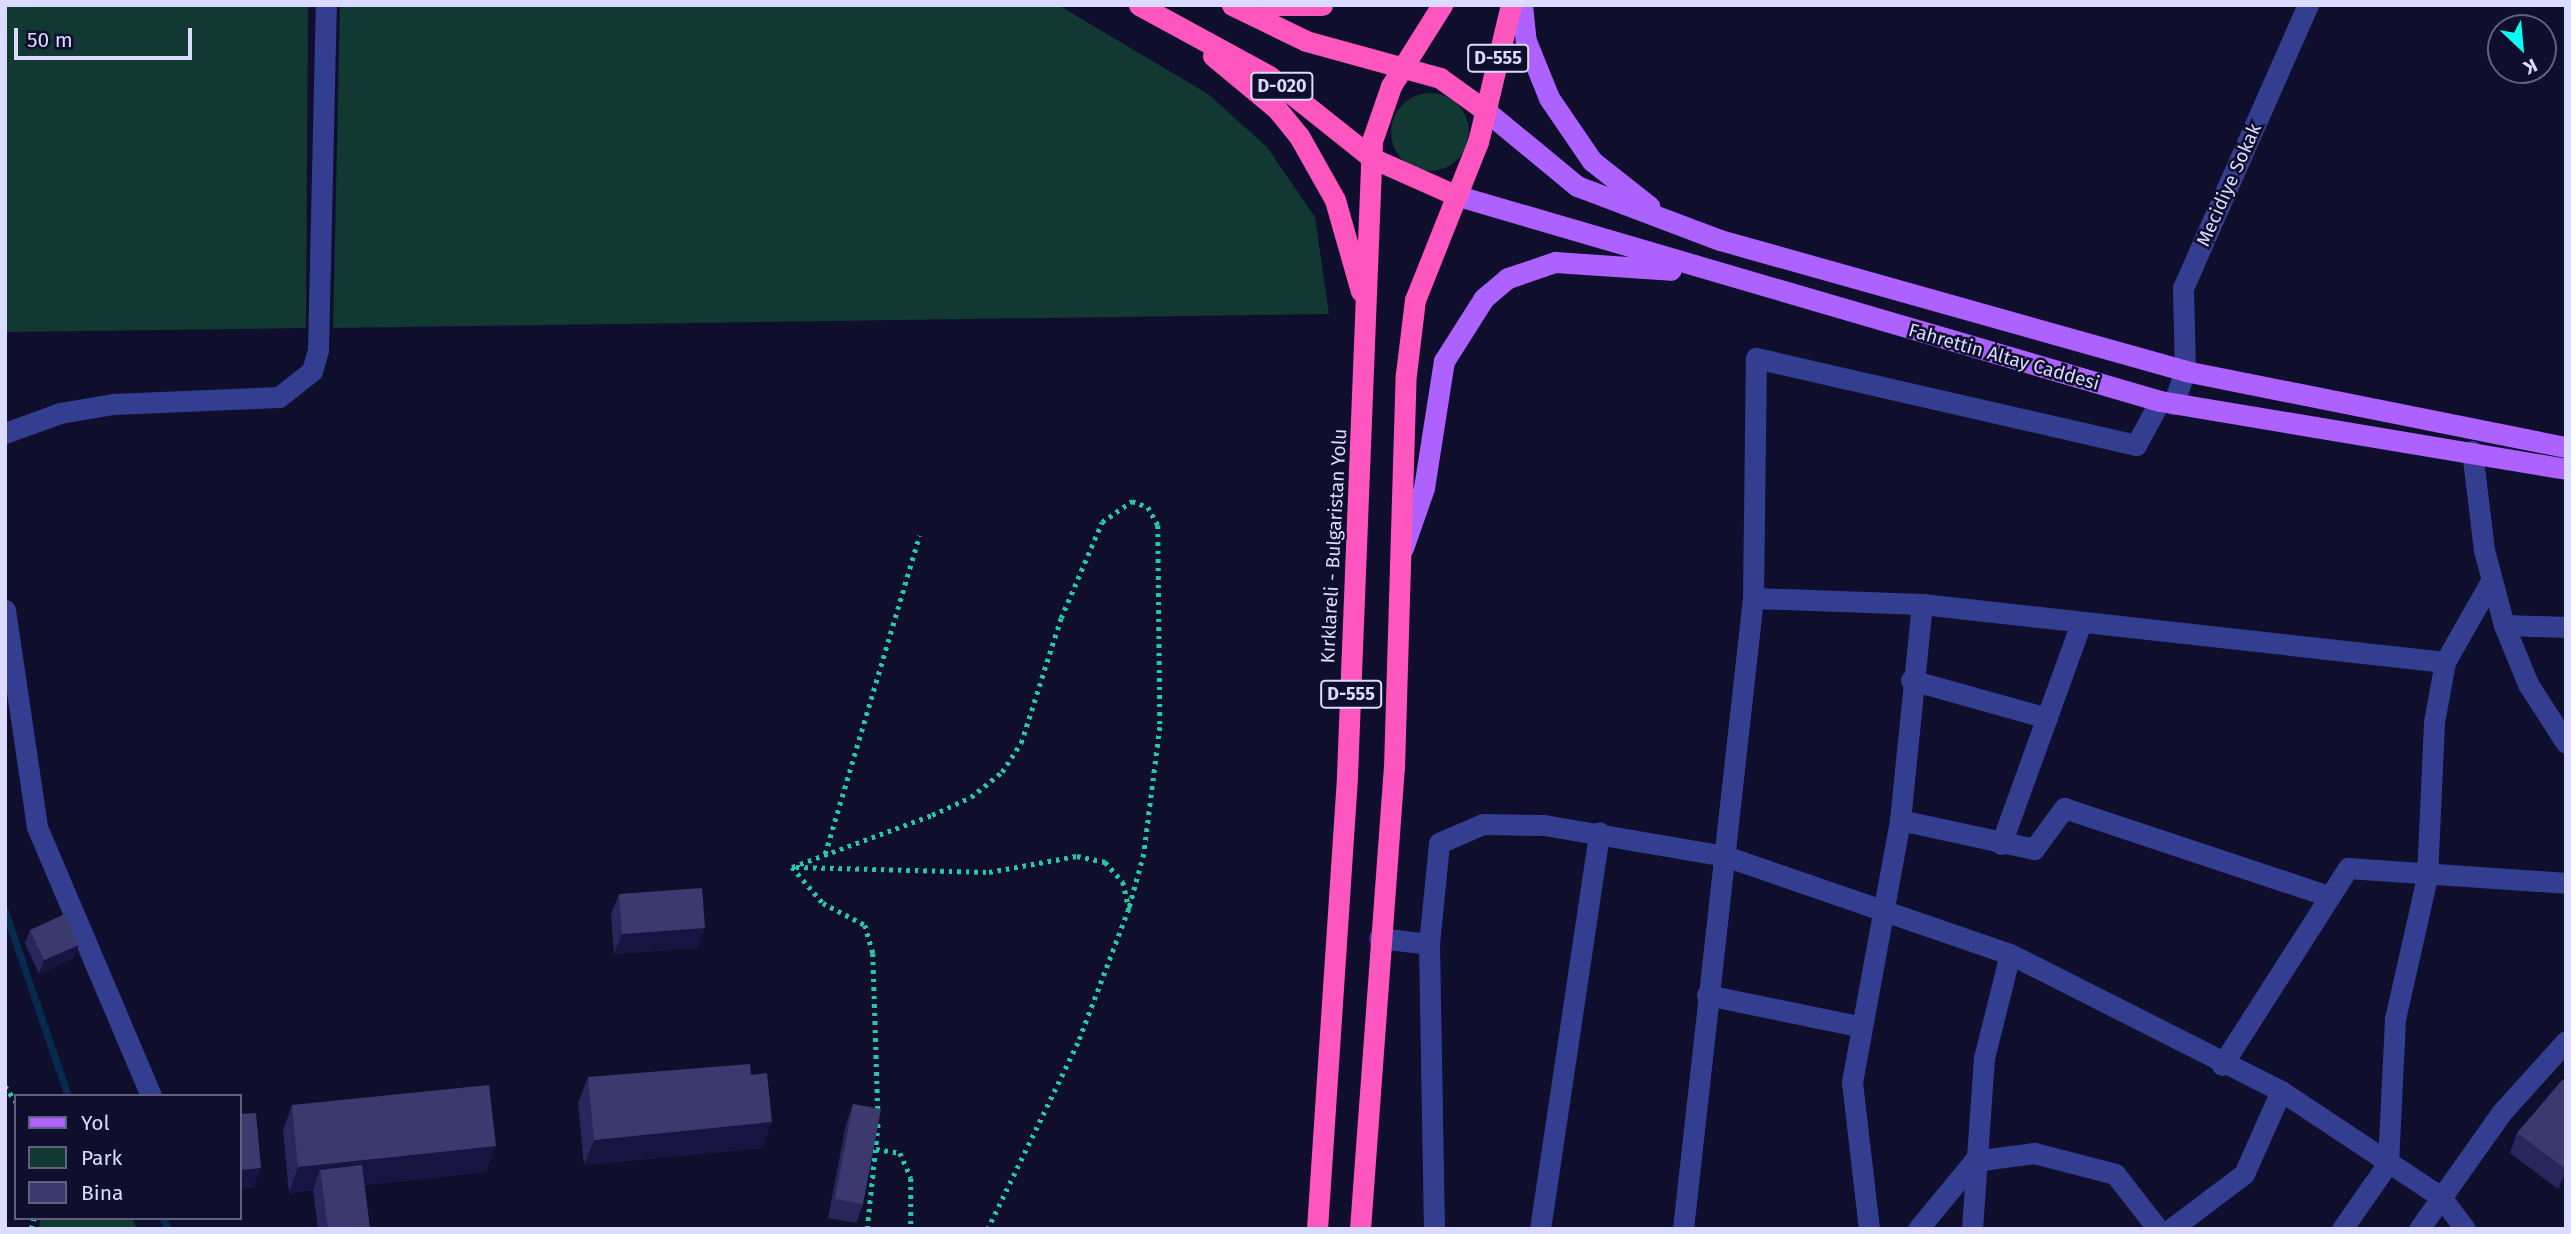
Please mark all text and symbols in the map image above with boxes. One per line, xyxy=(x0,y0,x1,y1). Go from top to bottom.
scale bar xyxy=(18,14,196,58)
north arrow xyxy=(2487,14,2557,84)
text: 50 m xyxy=(27,27,73,53)
road number: D-555 xyxy=(1466,44,1530,72)
text: K xyxy=(2520,54,2541,79)
road number: D-020 xyxy=(1249,72,1315,100)
street label: Mecidiye Sokak xyxy=(2192,120,2266,250)
street label: Fahrettin Altay Caddesi xyxy=(1906,319,2102,395)
street label: Kırklareli - Bulgaristan Yolu xyxy=(1316,428,1352,664)
road number: D-555 xyxy=(1320,680,1382,708)
legend xyxy=(14,1094,242,1220)
text: Yol xyxy=(81,1110,110,1136)
text: Park xyxy=(81,1145,122,1171)
text: Bina xyxy=(81,1180,123,1206)

